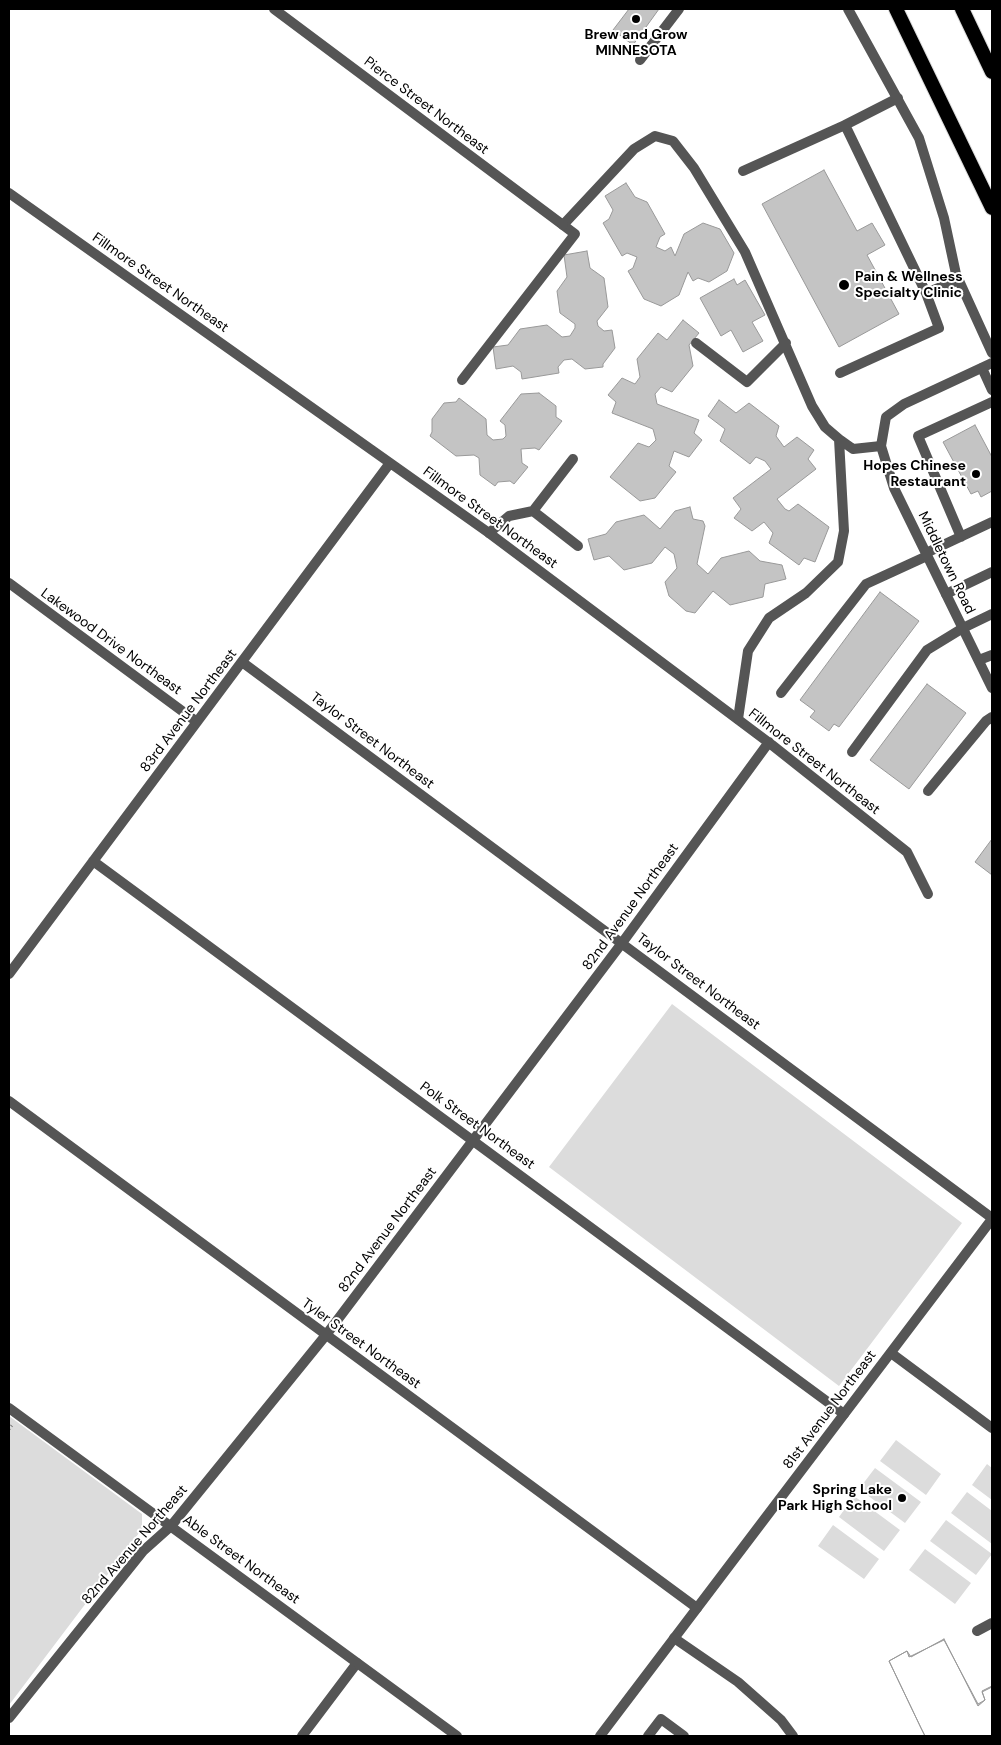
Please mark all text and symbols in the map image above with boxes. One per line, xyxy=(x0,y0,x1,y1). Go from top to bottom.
marker: Brew and Grow MINNESOTA xyxy=(630,13,642,25)
place label: Brew and Grow MINNESOTA xyxy=(584,27,688,59)
street label: Pierce Street Northeast xyxy=(360,54,492,158)
street label: Fillmore Street Northeast xyxy=(89,230,231,336)
place label: Pain & Wellness Specialty Clinic xyxy=(855,269,963,302)
marker: Pain & Wellness Specialty Clinic xyxy=(837,278,851,292)
place label: Hopes Chinese Restaurant xyxy=(863,458,966,491)
street label: Fillmore Street Northeast xyxy=(419,463,561,573)
marker: Hopes Chinese Restaurant xyxy=(970,468,982,480)
street label: Middletown Road xyxy=(914,509,978,617)
street label: Lakewood Drive Northeast xyxy=(37,585,185,699)
street label: 83rd Avenue Northeast xyxy=(137,646,241,776)
street label: Taylor Street Northeast xyxy=(307,689,437,793)
street label: Fillmore Street Northeast xyxy=(745,705,883,819)
street label: 82nd Avenue Northeast xyxy=(579,840,683,974)
street label: Taylor Street Northeast xyxy=(633,930,763,1034)
street label: Polk Street Northeast xyxy=(416,1079,538,1173)
street label: 82nd Avenue Northeast xyxy=(335,1164,441,1296)
street label: Tyler Street Northeast xyxy=(298,1295,424,1393)
street label: 81st Avenue Northeast xyxy=(780,1347,880,1473)
street label: 82nd Avenue Northeast xyxy=(79,1482,191,1608)
place label: Spring Lake Park High School xyxy=(778,1482,892,1514)
marker: Spring Lake Park High School xyxy=(896,1492,908,1504)
street label: Able Street Northeast xyxy=(179,1512,303,1608)

